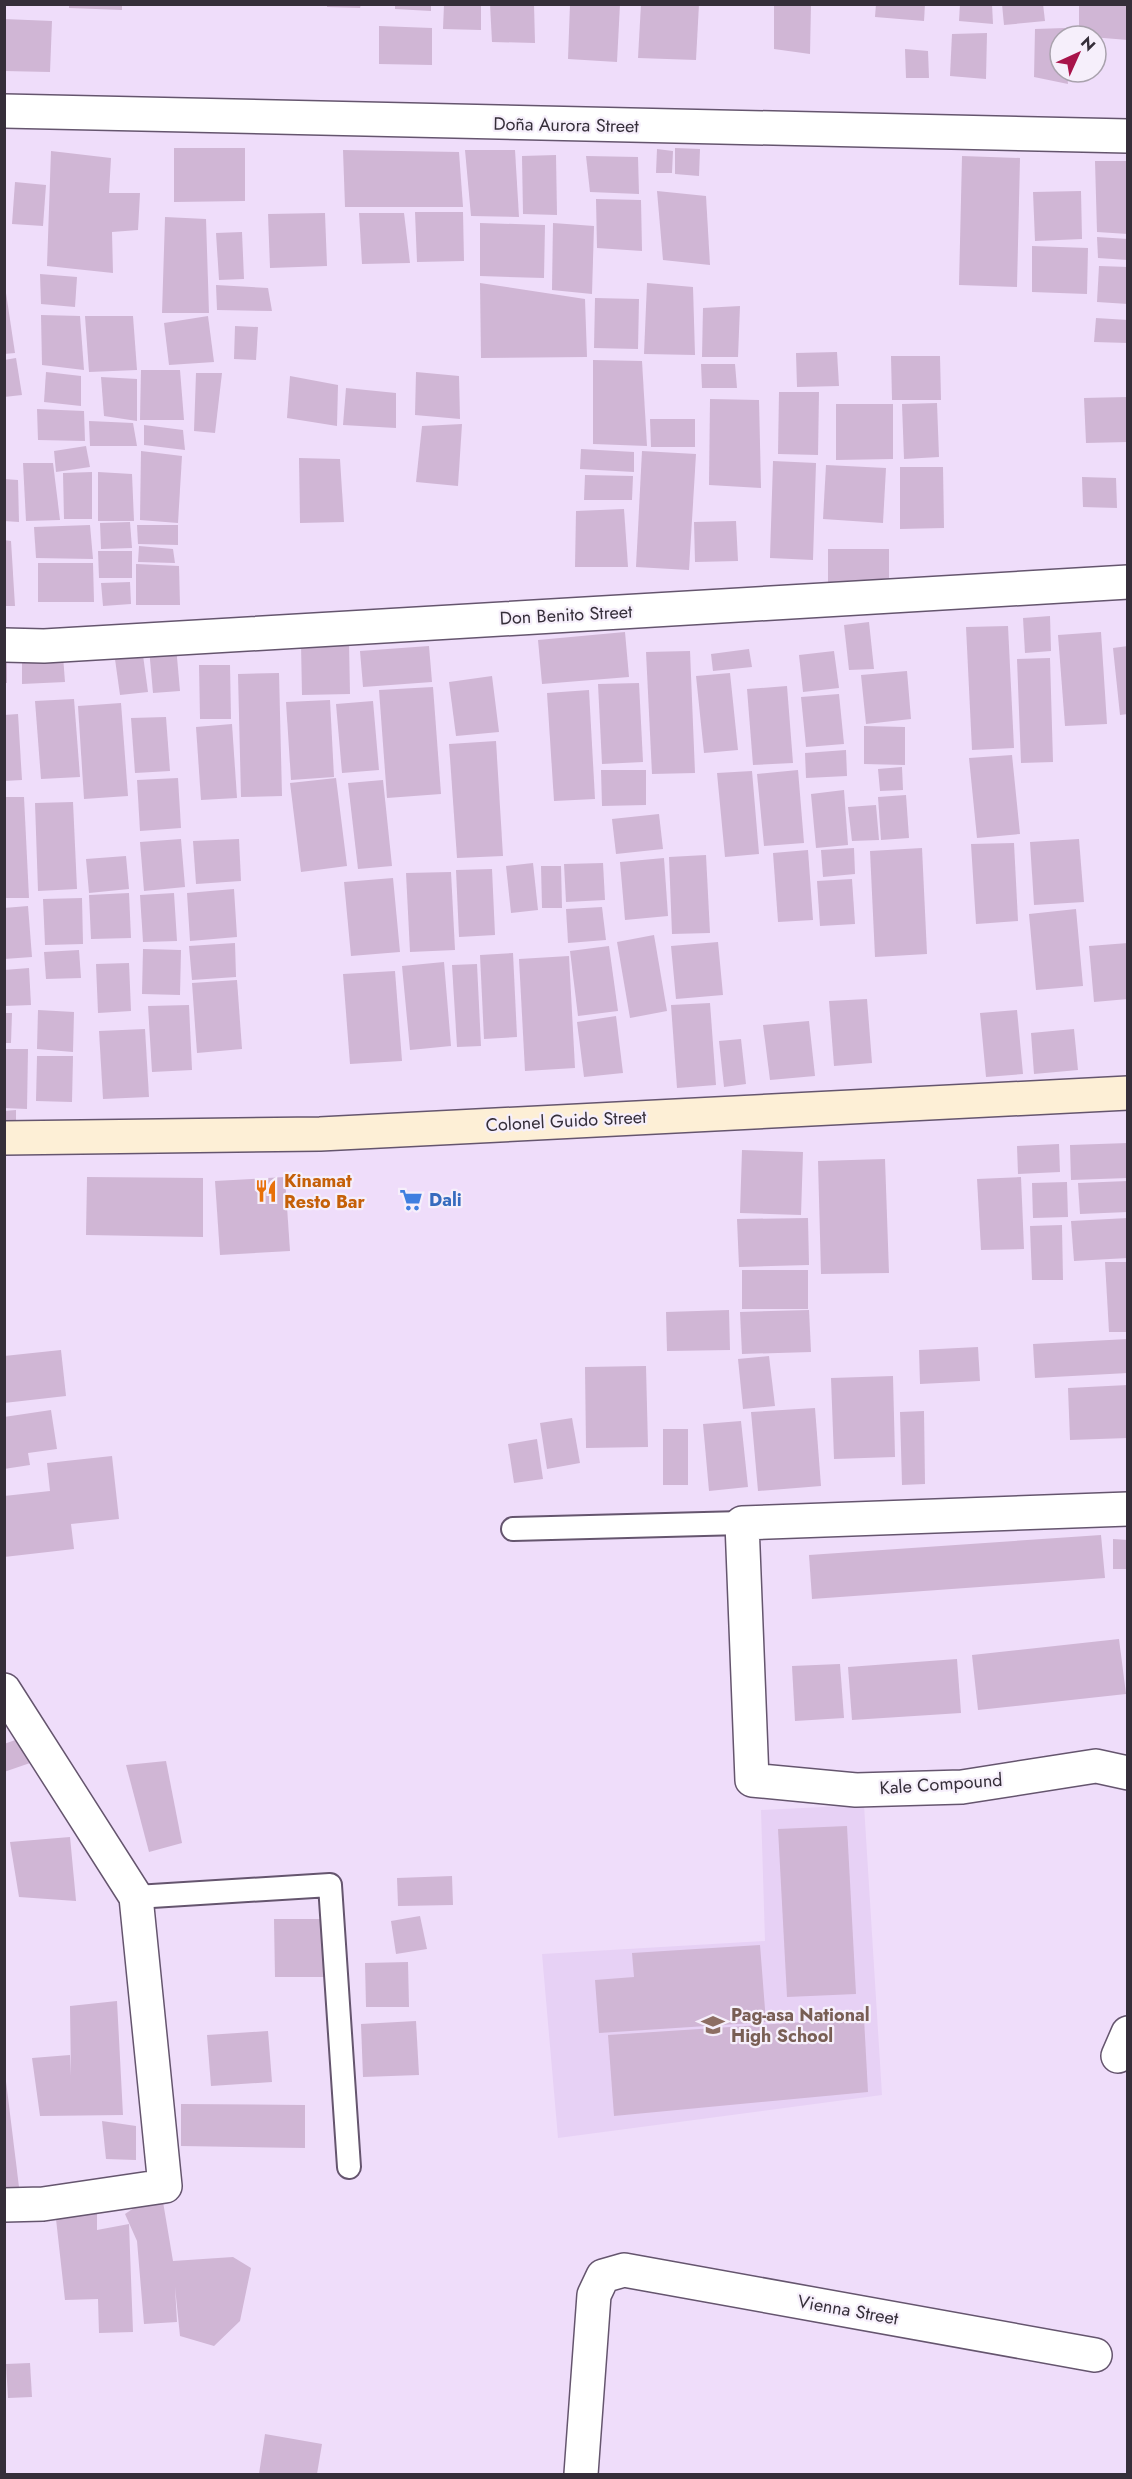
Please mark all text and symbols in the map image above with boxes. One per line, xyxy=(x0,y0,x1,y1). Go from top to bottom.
north arrow xyxy=(1048,24,1108,84)
text: N xyxy=(1076,31,1101,56)
street label: Doña Aurora Street xyxy=(493,111,640,139)
street label: Don Benito Street xyxy=(499,599,634,631)
street label: Colonel Guido Street xyxy=(485,1104,648,1138)
place label: Kinamat Resto Bar xyxy=(284,1168,366,1215)
restaurant icon: Kinamat Resto Bar xyxy=(253,1178,279,1204)
supermarket icon: Dali xyxy=(398,1187,424,1213)
place label: Dali xyxy=(429,1187,462,1213)
street label: Kale Compound xyxy=(879,1767,1003,1801)
place label: Pag-asa National High School xyxy=(731,2002,870,2049)
school or university icon: Pag-asa National High School xyxy=(700,2012,726,2038)
street label: Vienna Street xyxy=(796,2288,901,2332)

